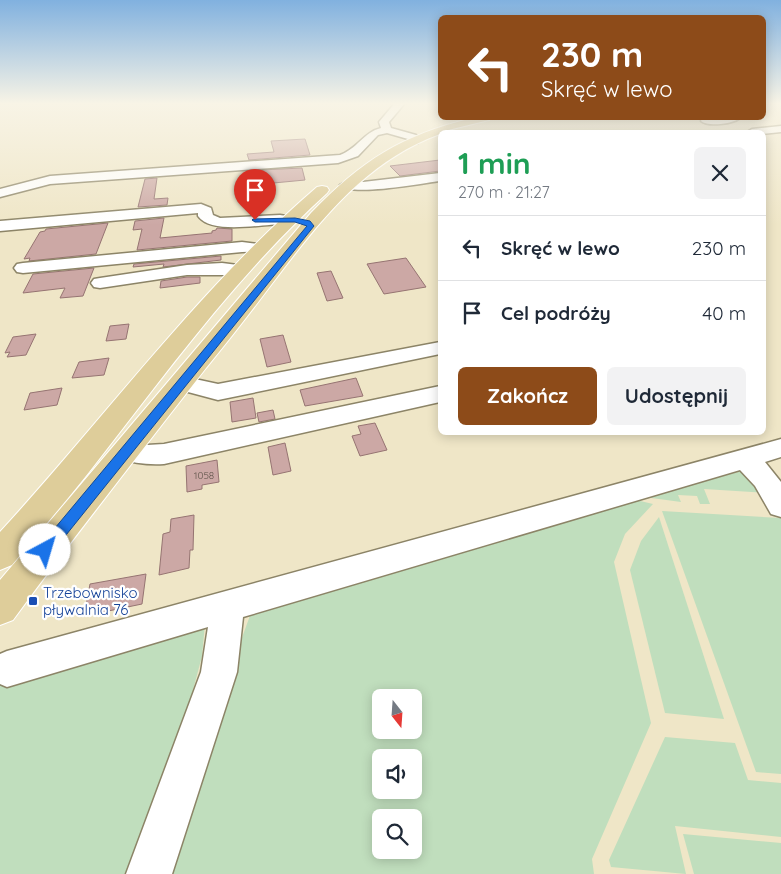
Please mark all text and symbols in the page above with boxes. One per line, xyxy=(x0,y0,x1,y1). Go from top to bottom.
text: 230 m xyxy=(541,32,643,76)
icon: left xyxy=(458,35,523,100)
text: Skręć w lewo xyxy=(541,75,673,103)
text: 1 min xyxy=(458,144,531,182)
button: close xyxy=(694,147,746,199)
pin xyxy=(234,169,276,220)
icon: arrive xyxy=(241,176,269,204)
text: 270 m · 21:27 xyxy=(458,182,550,202)
icon: left xyxy=(458,234,486,262)
text: Skręć w lewo xyxy=(501,236,620,260)
text: 230 m xyxy=(692,236,746,260)
icon: arrive xyxy=(458,299,486,327)
text: Cel podróży xyxy=(501,301,611,325)
text: 40 m xyxy=(702,301,746,325)
button: Zakończ xyxy=(458,367,597,425)
button: Udostępnij xyxy=(607,367,746,425)
house number: 1058 xyxy=(194,469,214,482)
position arrow xyxy=(18,523,70,575)
place label: Trzebownisko pływalnia 76 xyxy=(43,583,138,619)
marker: Trzebownisko pływalnia 76 xyxy=(27,595,39,607)
north arrow xyxy=(372,689,422,739)
map controls xyxy=(372,689,422,859)
button: sound xyxy=(372,749,422,799)
button: search xyxy=(372,809,422,859)

